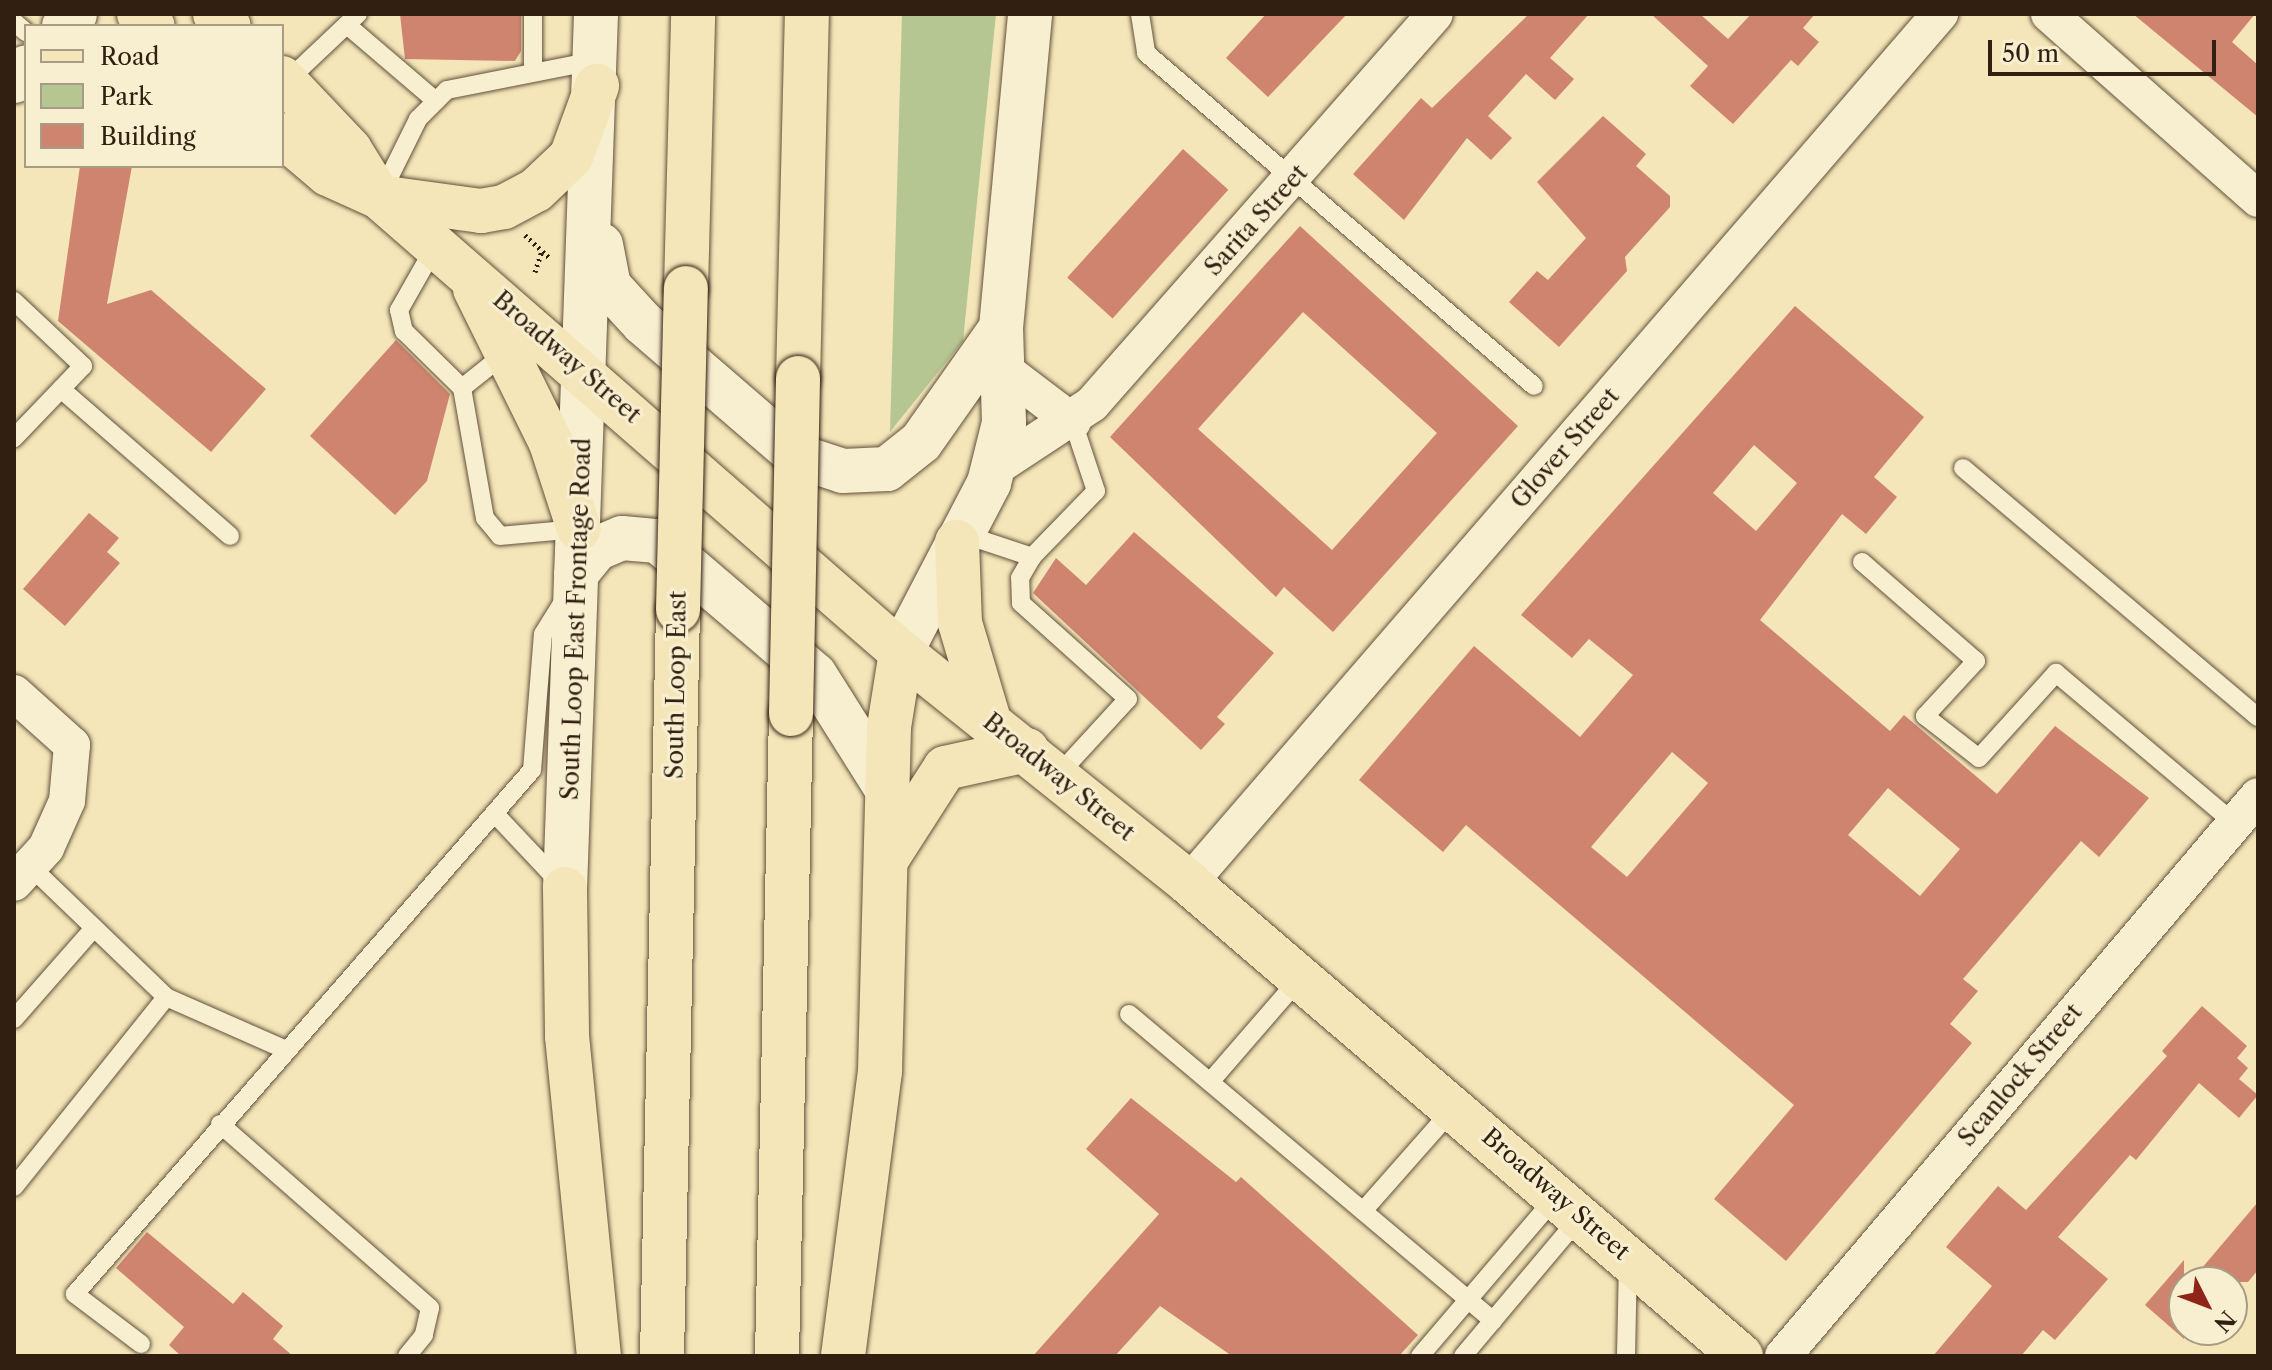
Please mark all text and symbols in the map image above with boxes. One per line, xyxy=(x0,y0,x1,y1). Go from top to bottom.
legend xyxy=(24,24,284,168)
scale bar xyxy=(1992,24,2220,74)
text: 50 m xyxy=(2002,39,2059,68)
text: Road xyxy=(100,42,159,71)
text: Park xyxy=(100,82,152,111)
text: Building xyxy=(100,122,196,151)
street label: Sarita Street xyxy=(1198,158,1314,282)
street label: Broadway Street xyxy=(487,285,647,429)
street label: Glover Street xyxy=(1505,382,1625,514)
street label: South Loop East Frontage Road xyxy=(555,437,597,801)
street label: South Loop East xyxy=(660,591,692,779)
street label: Broadway Street xyxy=(977,707,1141,847)
street label: Scanlock Street xyxy=(1952,998,2088,1152)
street label: Broadway Street xyxy=(1476,1122,1636,1266)
north arrow xyxy=(2168,1266,2248,1346)
text: N xyxy=(2208,1305,2241,1337)

